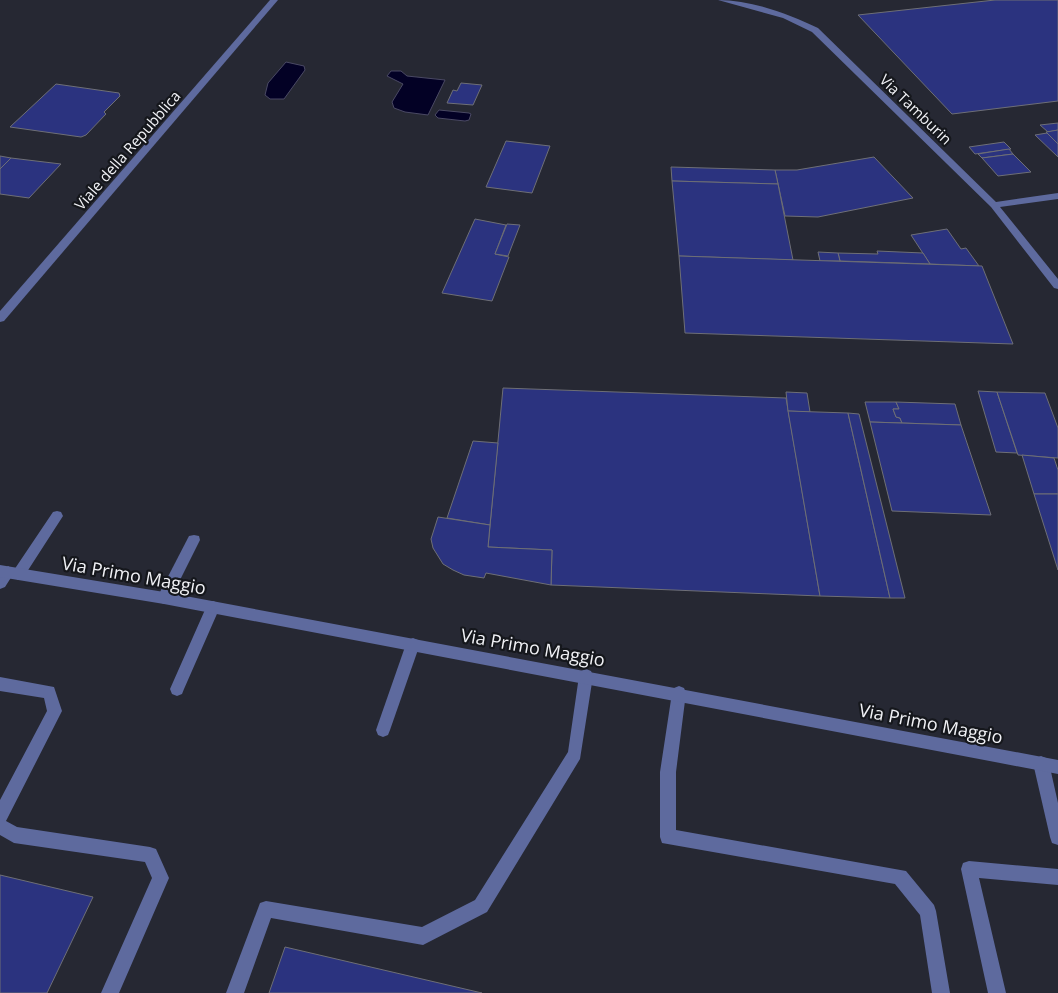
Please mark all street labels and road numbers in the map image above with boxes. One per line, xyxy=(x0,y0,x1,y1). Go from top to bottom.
street label: Via Tamburin xyxy=(876,70,956,148)
street label: Viale della Repubblica xyxy=(70,86,184,214)
street label: Via Primo Maggio xyxy=(60,551,208,599)
street label: Via Primo Maggio xyxy=(459,623,607,671)
street label: Via Primo Maggio xyxy=(857,697,1005,749)

